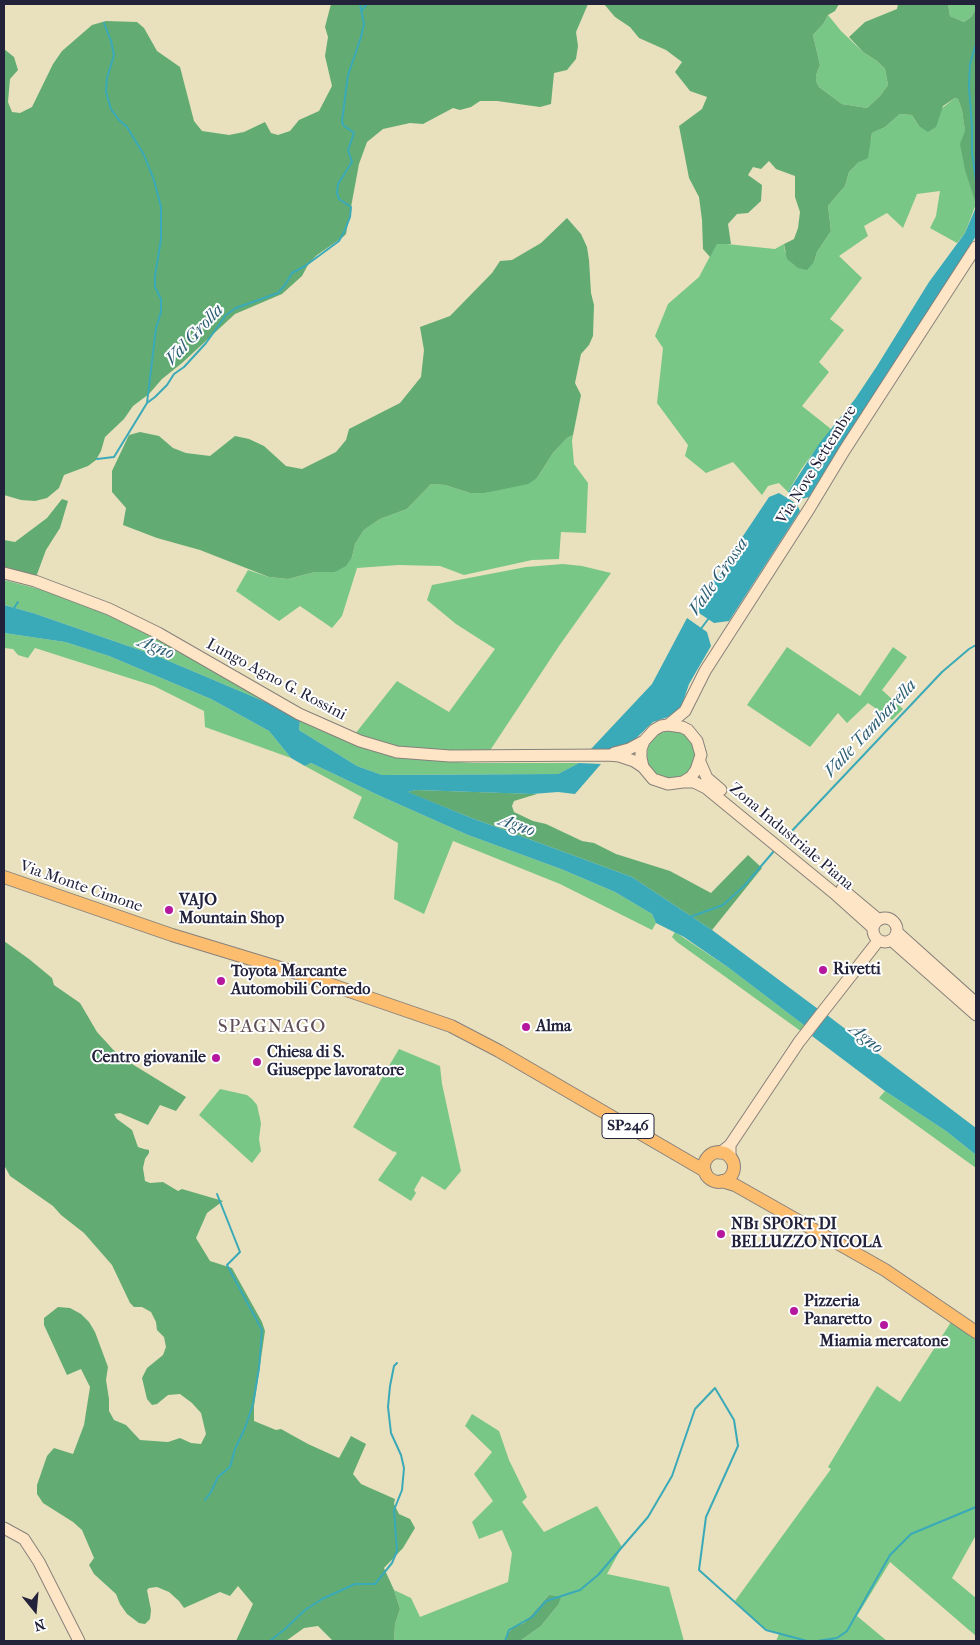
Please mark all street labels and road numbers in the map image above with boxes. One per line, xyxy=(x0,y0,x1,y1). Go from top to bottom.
street label: Via Nove Settembre xyxy=(773,402,861,528)
street label: Lungo Agno G. Rossini xyxy=(203,635,349,725)
street label: Zona Industriale Piana xyxy=(725,779,857,895)
street label: Via Monte Cimone xyxy=(17,857,145,917)
road number: SP246 xyxy=(602,1114,654,1138)

